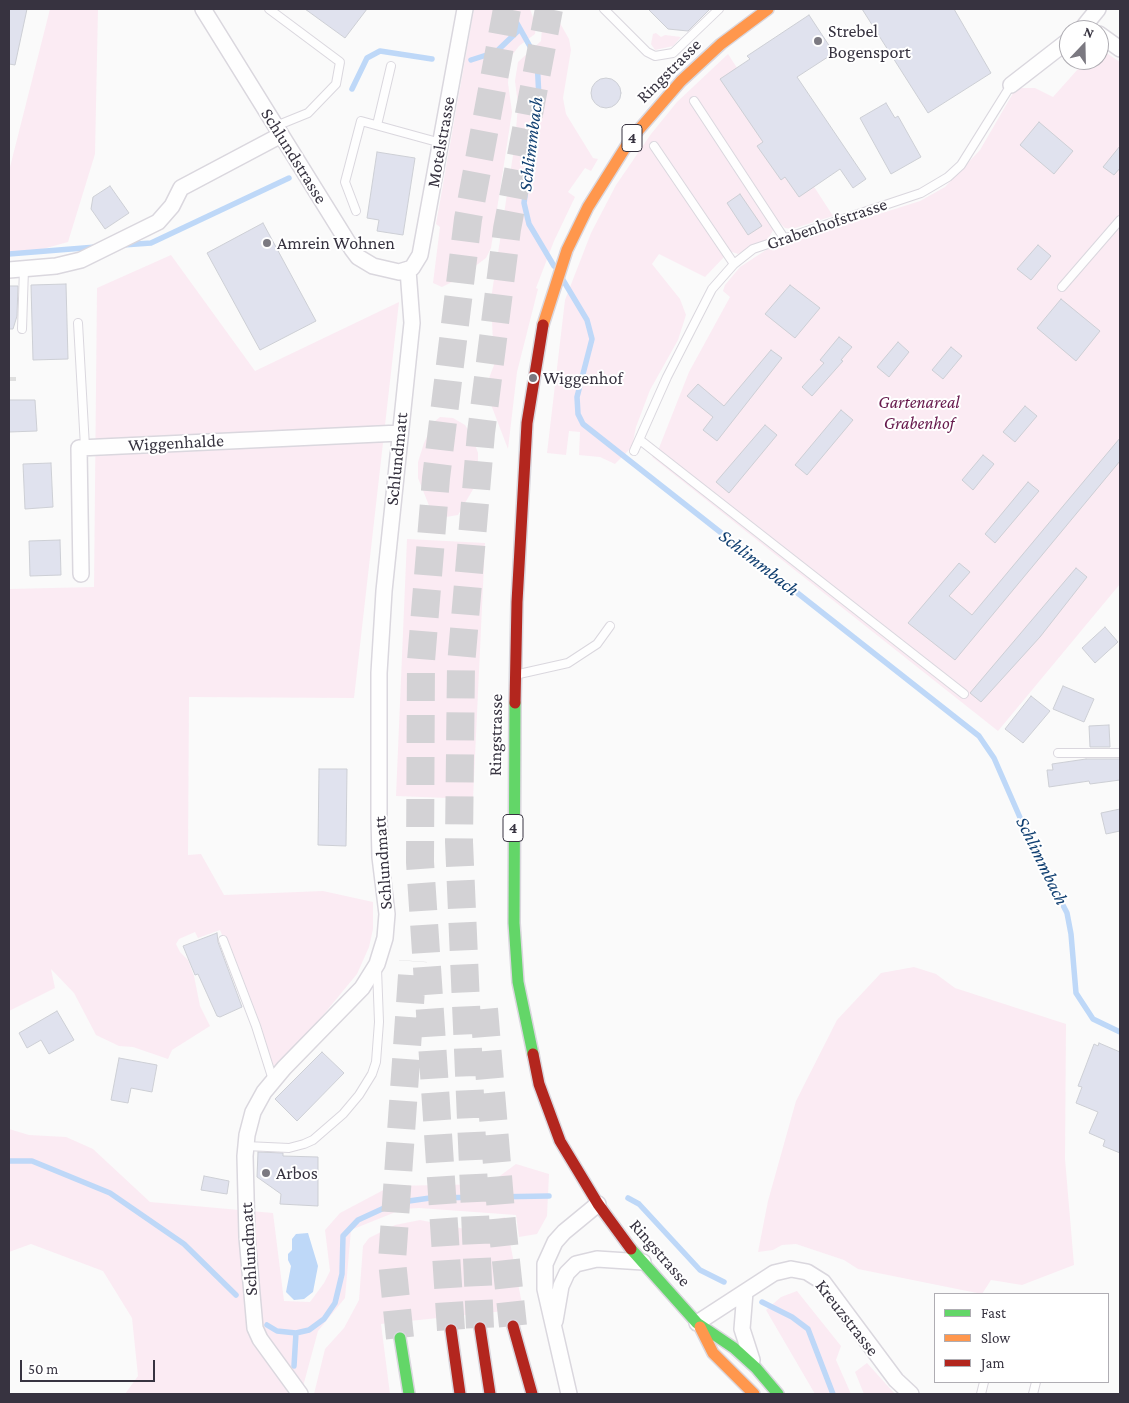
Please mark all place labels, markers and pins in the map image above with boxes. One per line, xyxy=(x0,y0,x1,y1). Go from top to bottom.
place label: Strebel Bogensport xyxy=(828,20,911,62)
marker: Strebel Bogensport xyxy=(812,35,824,47)
place label: Amrein Wohnen xyxy=(277,232,395,254)
marker: Amrein Wohnen xyxy=(261,237,273,249)
place label: Wiggenhof xyxy=(543,367,623,389)
marker: Wiggenhof xyxy=(527,372,539,384)
place label: Arbos xyxy=(276,1162,318,1184)
marker: Arbos xyxy=(260,1167,272,1179)

